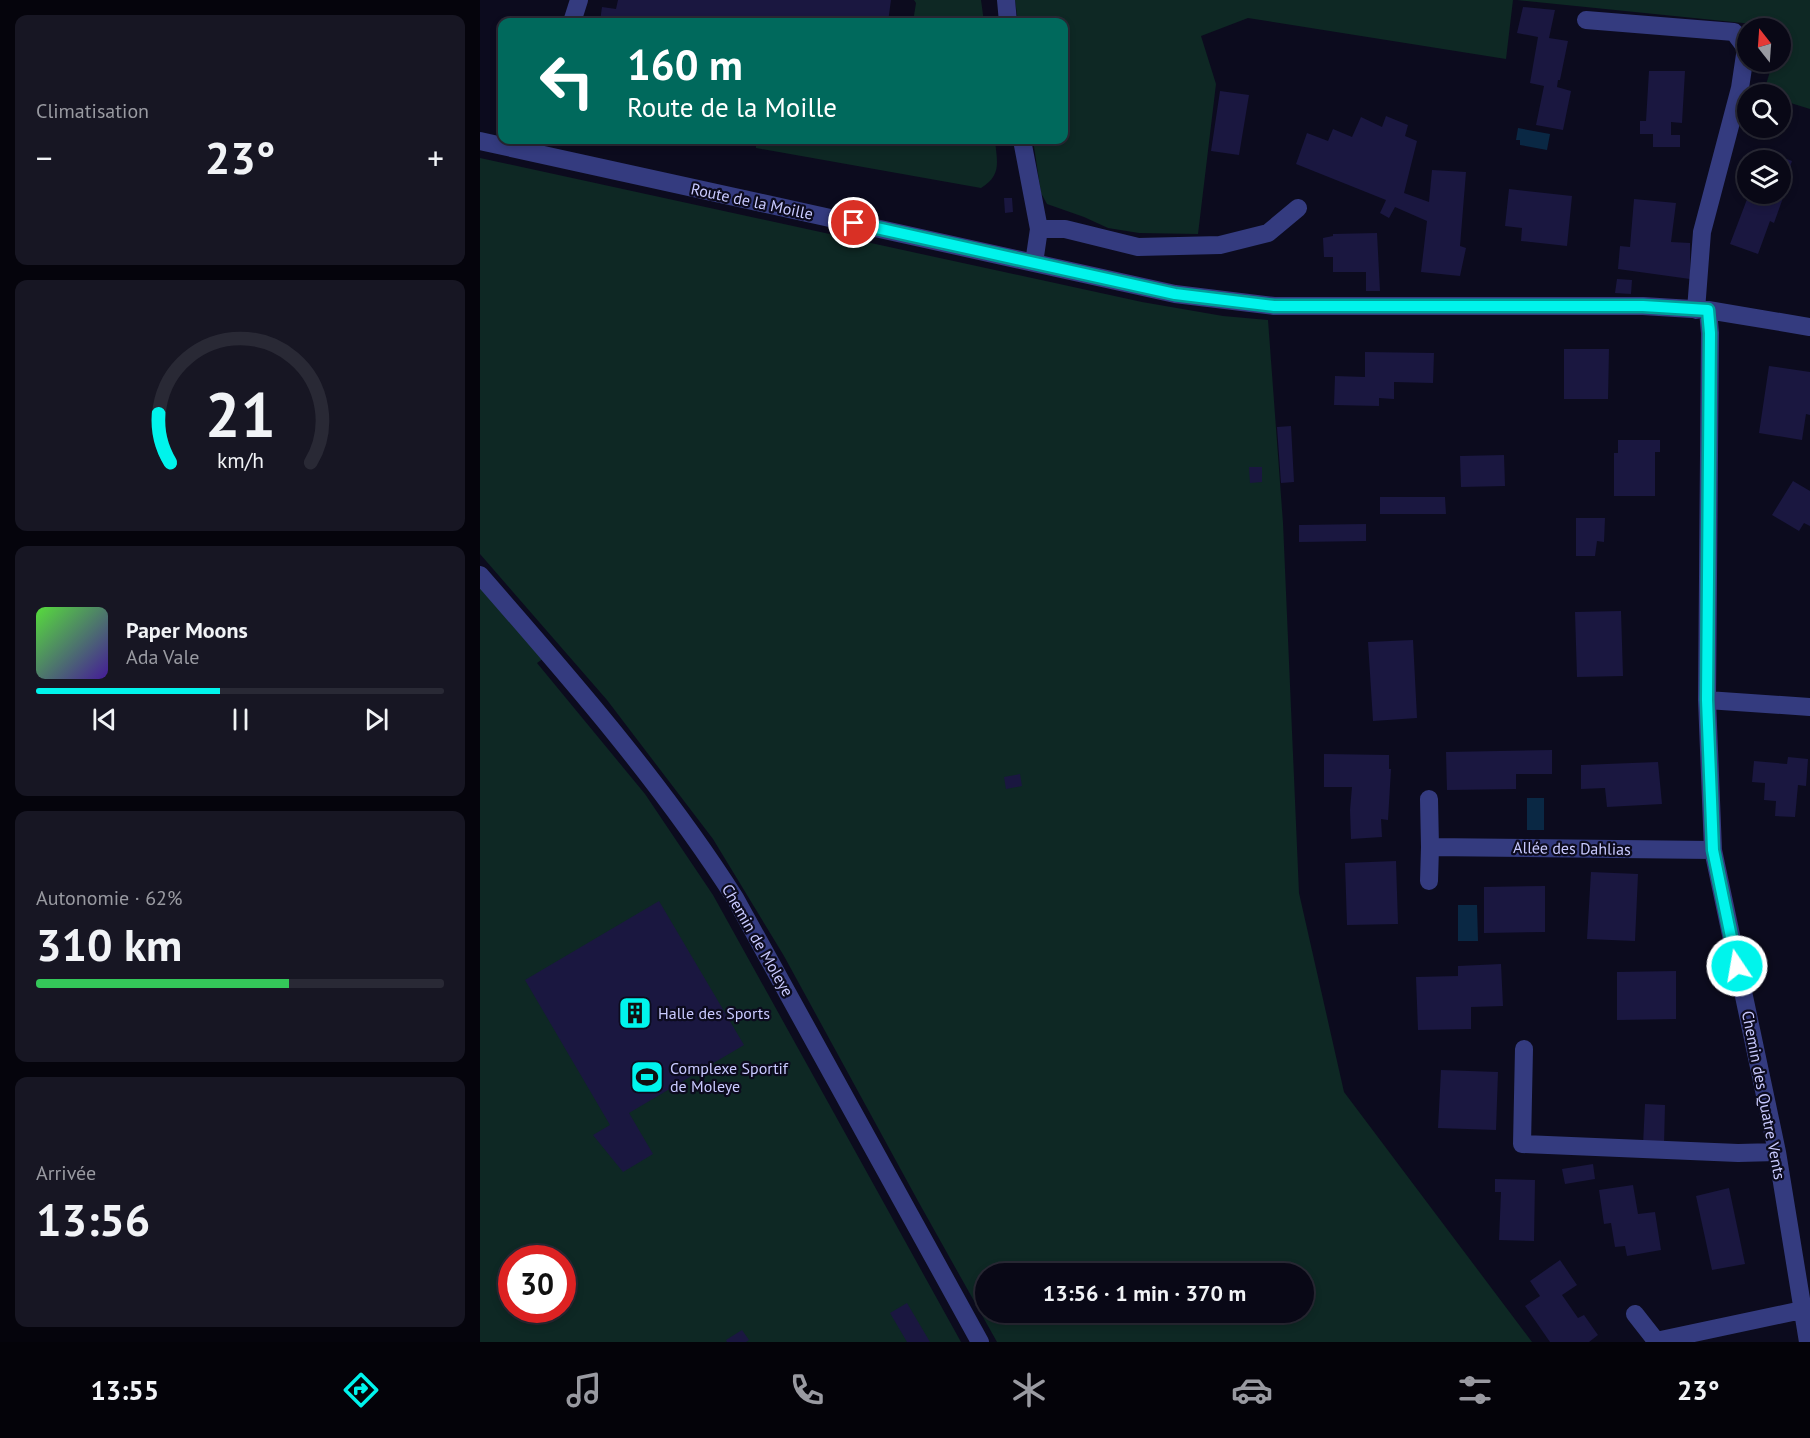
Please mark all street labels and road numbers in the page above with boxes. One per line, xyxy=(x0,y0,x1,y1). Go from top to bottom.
street label: Route de la Moille xyxy=(689,178,815,224)
street label: Allée des Dahlias xyxy=(1513,837,1631,859)
street label: Chemin de Moleye xyxy=(718,880,798,1000)
street label: Chemin des Quatre Vents xyxy=(1738,1009,1790,1181)

